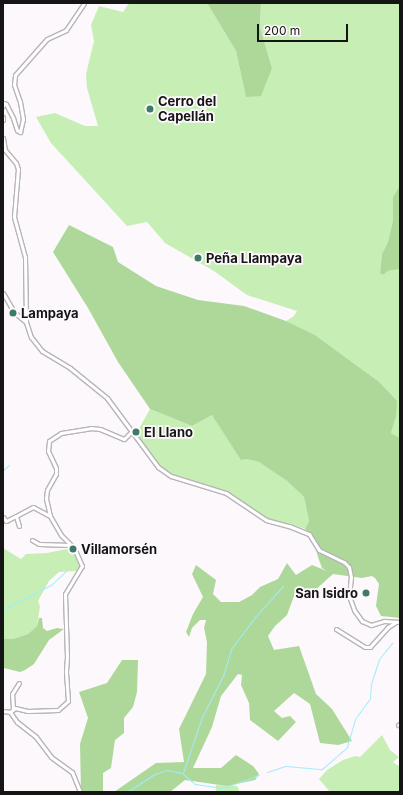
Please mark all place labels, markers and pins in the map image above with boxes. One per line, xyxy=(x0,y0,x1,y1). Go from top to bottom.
place label: Cerro del Capellán xyxy=(158,94,216,125)
marker: Cerro del Capellán xyxy=(145,104,155,114)
place label: Peña Llampaya xyxy=(206,250,302,266)
marker: Peña Llampaya xyxy=(193,253,203,263)
place label: Lampaya xyxy=(21,305,79,321)
marker: Lampaya xyxy=(8,308,18,318)
place label: El Llano xyxy=(144,424,193,440)
marker: El Llano xyxy=(131,427,141,437)
place label: Villamorsén xyxy=(81,541,157,557)
marker: Villamorsén xyxy=(68,544,78,554)
place label: San Isidro xyxy=(295,585,358,601)
marker: San Isidro xyxy=(361,588,371,598)

